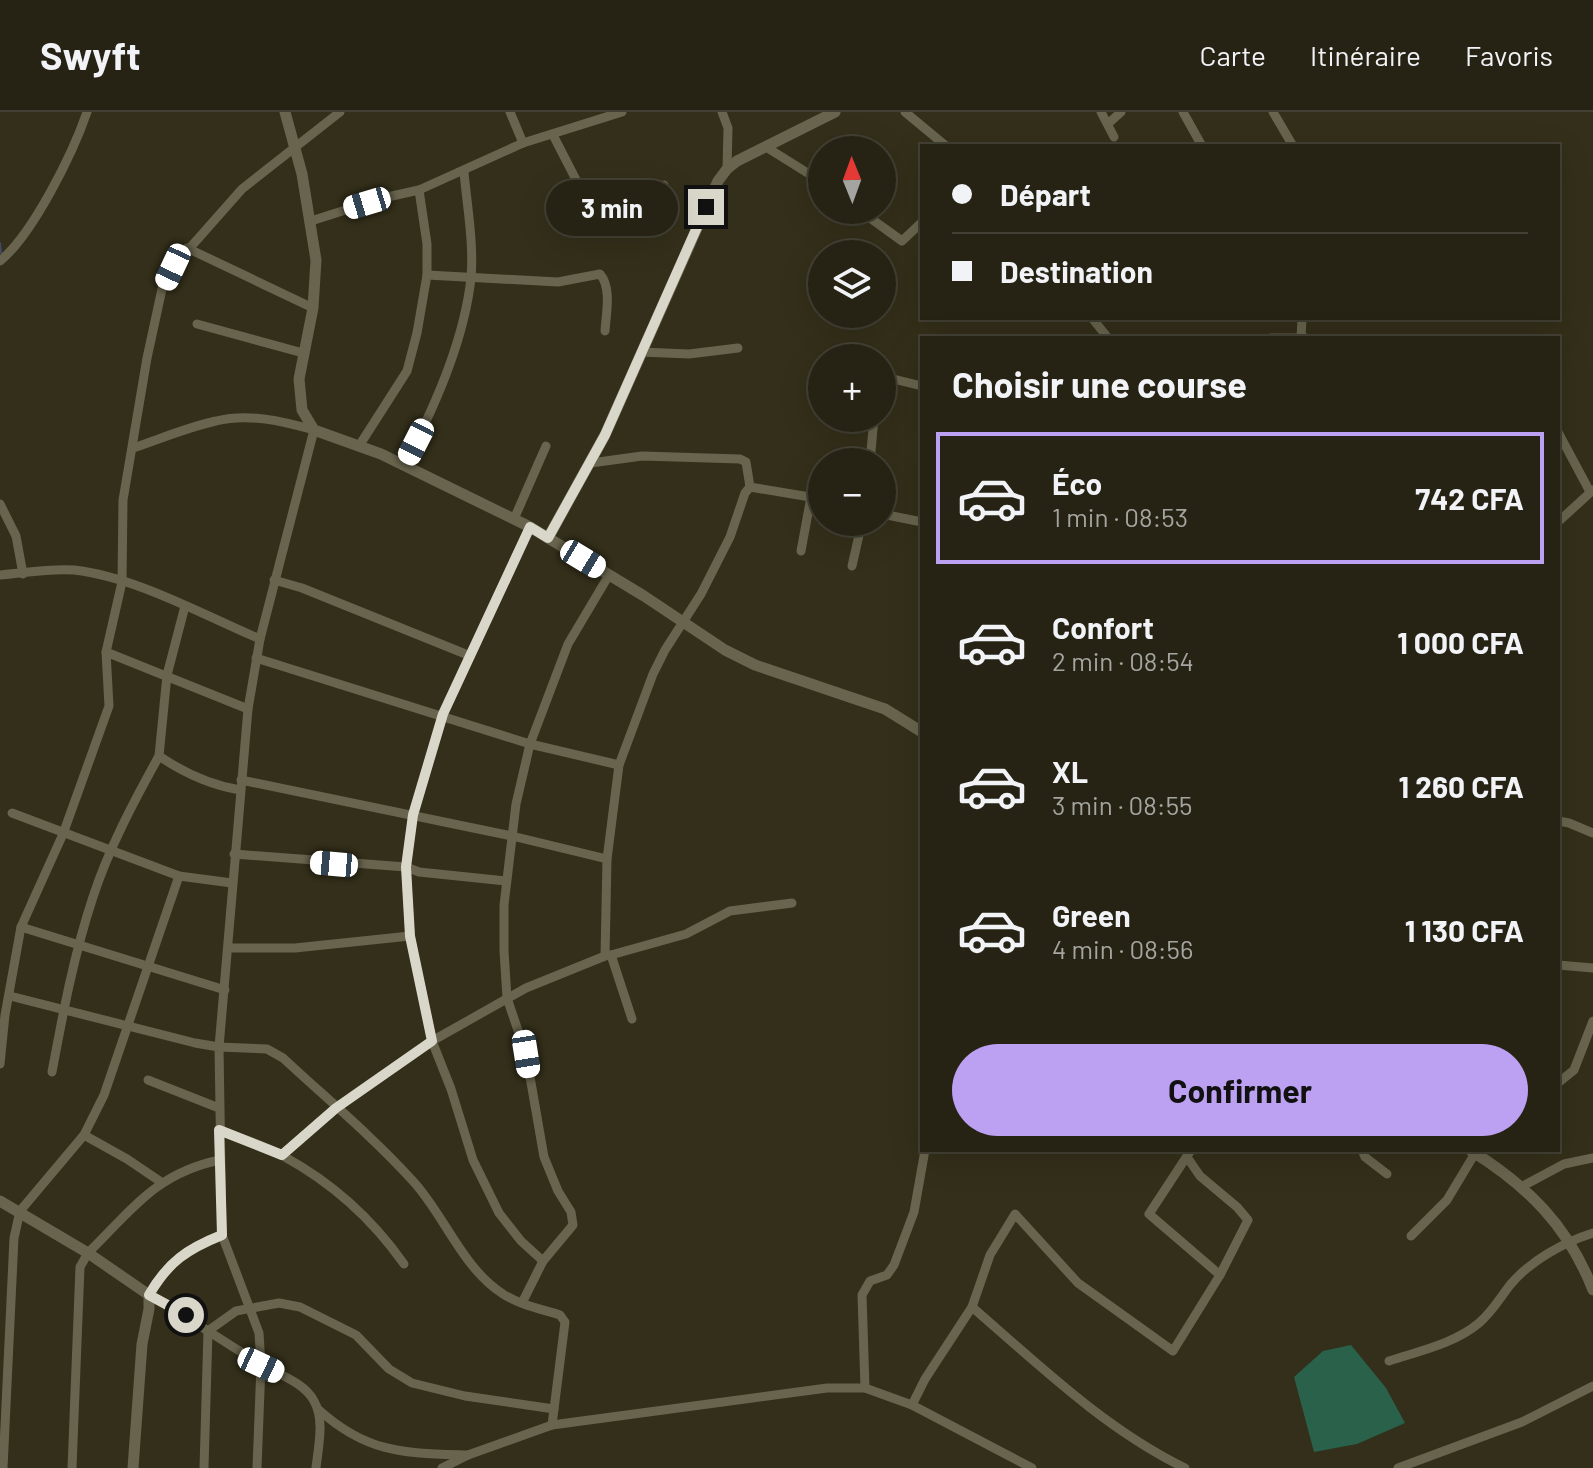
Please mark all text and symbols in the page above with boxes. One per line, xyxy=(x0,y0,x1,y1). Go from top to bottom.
text: Swyft xyxy=(40,32,141,78)
text: Carte xyxy=(1200,38,1266,72)
text: Itinéraire xyxy=(1310,38,1421,72)
text: Favoris xyxy=(1465,38,1553,72)
north arrow xyxy=(808,136,896,224)
map controls xyxy=(808,136,896,536)
text: Départ xyxy=(1000,176,1091,212)
callout: 3 min xyxy=(546,179,678,235)
car xyxy=(341,185,393,221)
route end xyxy=(688,189,724,225)
text: 3 min xyxy=(581,192,643,223)
car xyxy=(152,240,194,294)
button: layers xyxy=(808,240,896,328)
text: Destination xyxy=(1000,253,1153,289)
button: + xyxy=(808,344,896,432)
text: Choisir une course xyxy=(952,362,1247,405)
car xyxy=(394,415,438,469)
button: − xyxy=(808,448,896,536)
icon: car xyxy=(956,462,1028,534)
text: Éco xyxy=(1052,465,1102,501)
text: 742 CFA xyxy=(1415,480,1524,516)
text: 1 min · 08:53 xyxy=(1052,501,1188,532)
car xyxy=(556,536,610,582)
icon: car xyxy=(956,606,1028,678)
text: Confort xyxy=(1052,609,1154,645)
text: 1 000 CFA xyxy=(1397,624,1524,660)
text: 2 min · 08:54 xyxy=(1052,645,1194,676)
icon: car xyxy=(956,750,1028,822)
text: XL xyxy=(1052,753,1088,789)
text: 1 260 CFA xyxy=(1399,768,1524,804)
text: 3 min · 08:55 xyxy=(1052,789,1192,820)
car xyxy=(309,850,359,878)
icon: car xyxy=(956,894,1028,966)
text: Green xyxy=(1052,897,1131,933)
text: 1 130 CFA xyxy=(1405,912,1524,948)
text: 4 min · 08:56 xyxy=(1052,933,1193,964)
car xyxy=(510,1028,542,1080)
button: Confirmer xyxy=(952,1044,1528,1136)
route start xyxy=(168,1297,204,1333)
car xyxy=(234,1344,288,1386)

